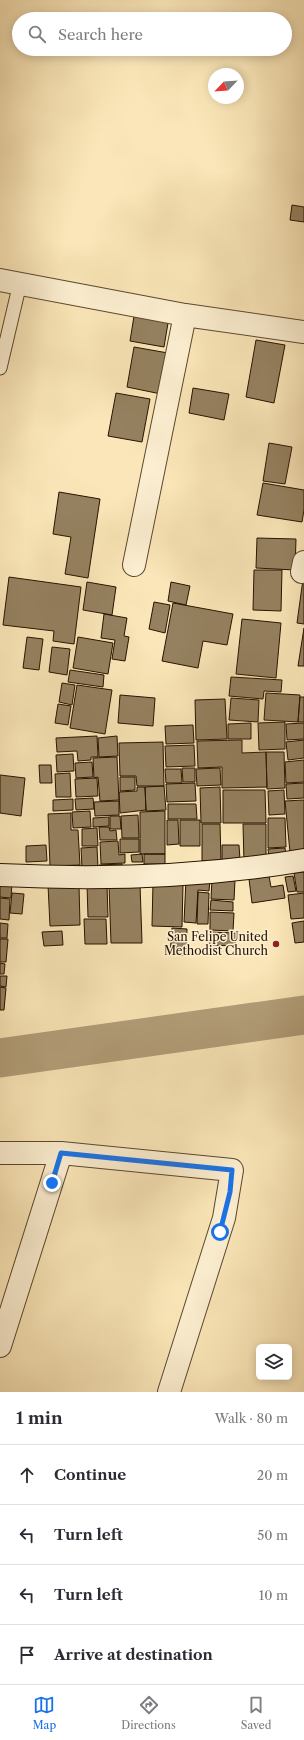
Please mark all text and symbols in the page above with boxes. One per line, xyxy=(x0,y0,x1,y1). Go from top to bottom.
search box xyxy=(12,12,292,56)
icon: search xyxy=(26,23,48,45)
text: Search here xyxy=(58,25,143,44)
north arrow xyxy=(208,68,244,104)
place label: San Felipe United Methodist Church xyxy=(164,929,269,958)
marker: San Felipe United Methodist Church xyxy=(271,939,281,949)
route end xyxy=(43,1174,61,1192)
route start xyxy=(211,1223,229,1241)
map controls xyxy=(256,1344,292,1380)
button: layers xyxy=(256,1344,292,1380)
text: 1 min xyxy=(16,1408,63,1428)
text: Walk · 80 m xyxy=(215,1410,288,1426)
icon: ahead xyxy=(16,1464,38,1486)
text: Continue xyxy=(54,1465,126,1484)
text: 20 m xyxy=(257,1467,288,1483)
icon: left xyxy=(16,1524,38,1546)
text: Turn left xyxy=(54,1525,123,1544)
text: 50 m xyxy=(257,1527,288,1543)
icon: left xyxy=(16,1584,38,1606)
text: Turn left xyxy=(54,1585,123,1604)
text: 10 m xyxy=(259,1587,288,1603)
icon: arrive xyxy=(16,1644,38,1666)
text: Arrive at destination xyxy=(54,1645,213,1664)
tab: Map xyxy=(33,1694,56,1732)
tab: Directions xyxy=(121,1694,176,1732)
tab: Saved xyxy=(241,1694,271,1732)

